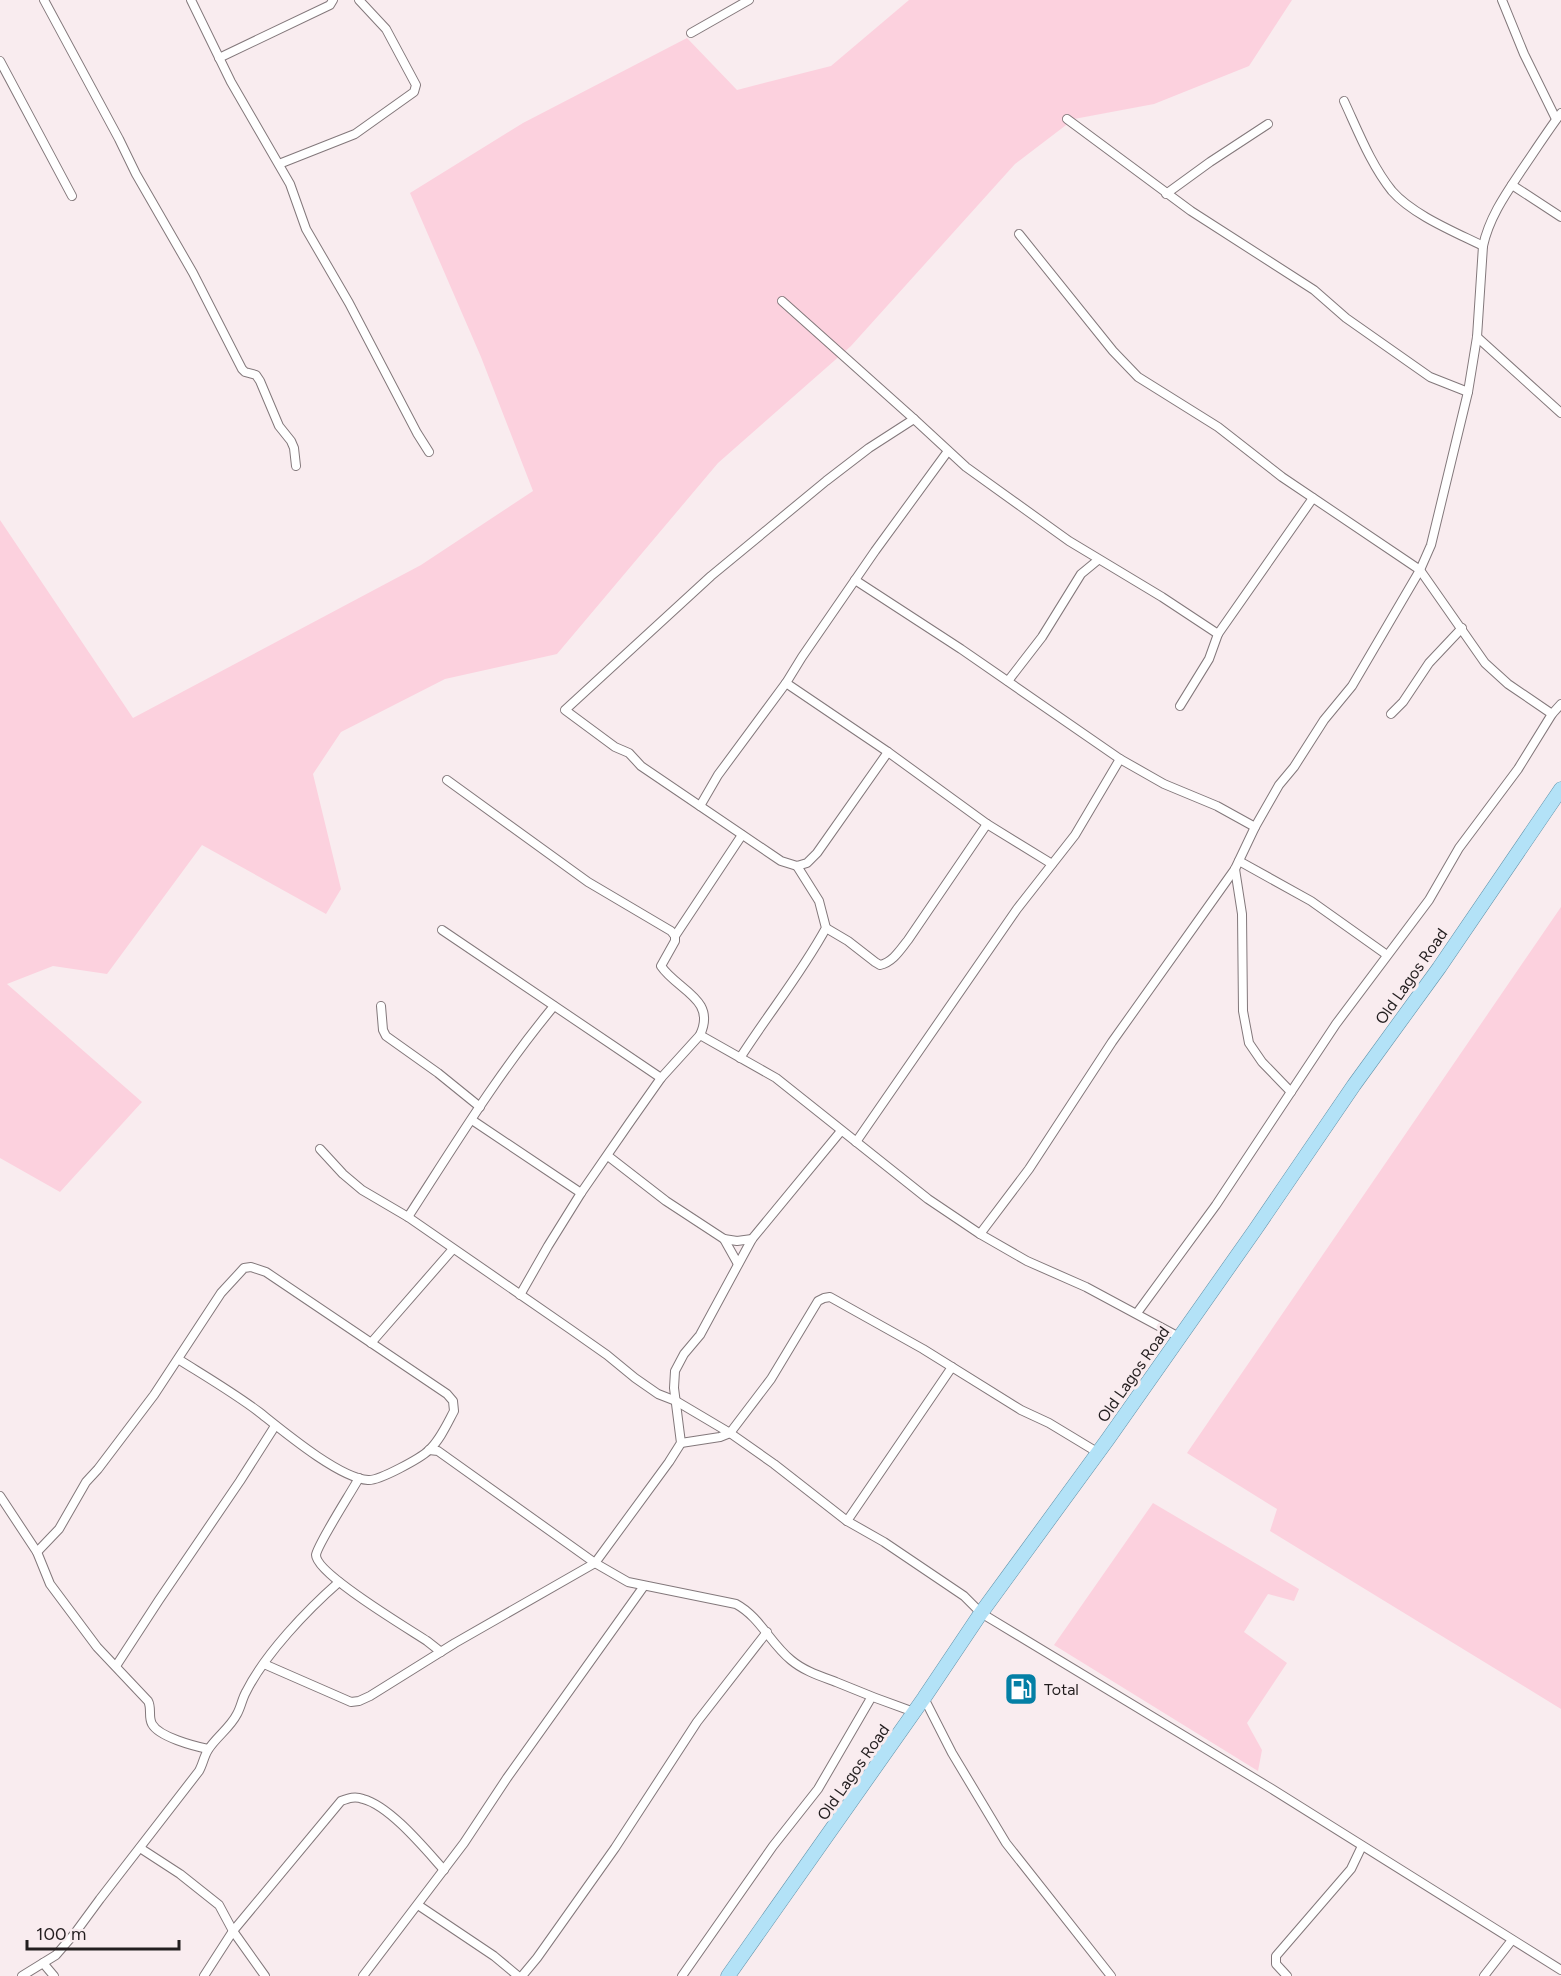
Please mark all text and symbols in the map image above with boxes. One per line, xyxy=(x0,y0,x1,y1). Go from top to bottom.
street label: Old Lagos Road xyxy=(1371,925,1452,1028)
street label: Old Lagos Road xyxy=(1093,1323,1174,1426)
fuel station icon: Total xyxy=(1003,1671,1039,1707)
place label: Total xyxy=(1044,1680,1079,1699)
street label: Old Lagos Road xyxy=(813,1721,894,1824)
scale bar xyxy=(27,1913,178,1951)
text: 100 m xyxy=(36,1923,86,1945)

